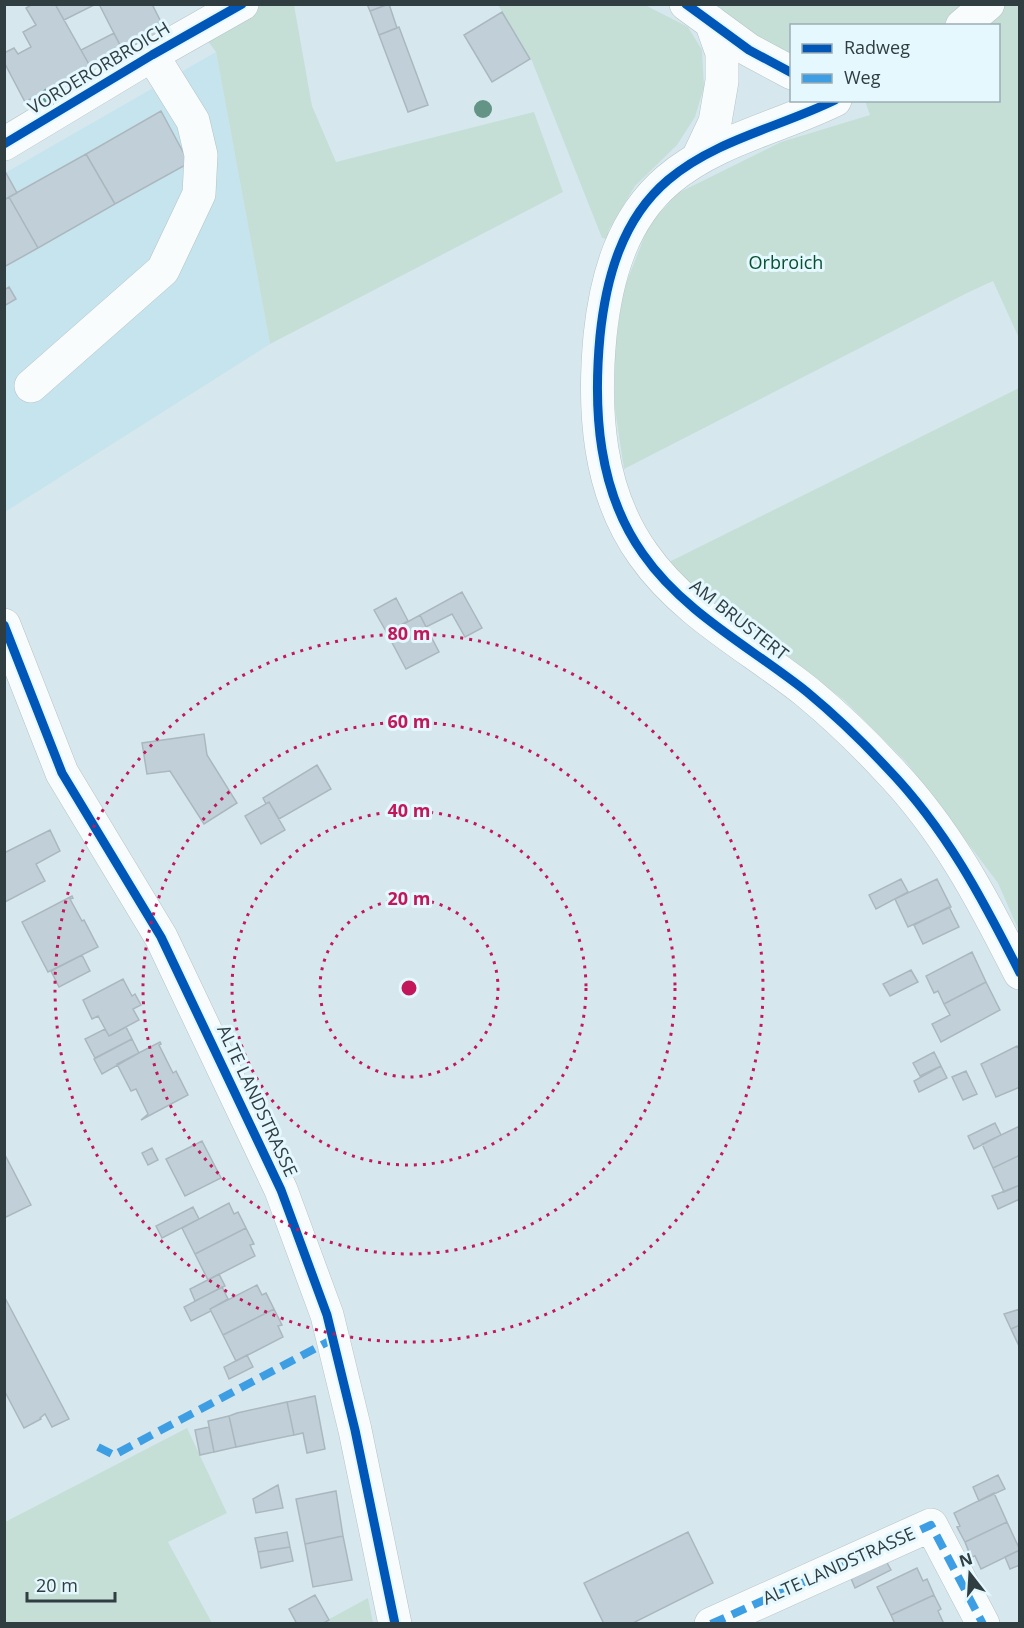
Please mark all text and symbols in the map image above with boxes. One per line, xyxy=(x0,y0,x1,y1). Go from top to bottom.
street label: VORDERORBROICH xyxy=(23,15,174,119)
legend xyxy=(790,24,1000,102)
text: Radweg xyxy=(844,35,910,59)
text: Weg xyxy=(844,65,881,89)
park label: Orbroich xyxy=(749,250,823,274)
street label: AM BRUSTERT xyxy=(685,573,794,665)
text: 80 m xyxy=(388,621,430,645)
text: 60 m xyxy=(388,709,430,733)
text: 40 m xyxy=(388,798,430,822)
text: 20 m xyxy=(388,886,430,910)
centre of rings xyxy=(399,978,419,998)
street label: ALTE LANDSTRASSE xyxy=(212,1021,304,1180)
street label: ALTE LANDSTRASSE xyxy=(758,1521,919,1610)
north arrow xyxy=(940,1544,1000,1604)
text: N xyxy=(956,1547,975,1572)
scale bar xyxy=(27,1565,116,1603)
text: 20 m xyxy=(36,1573,78,1597)

